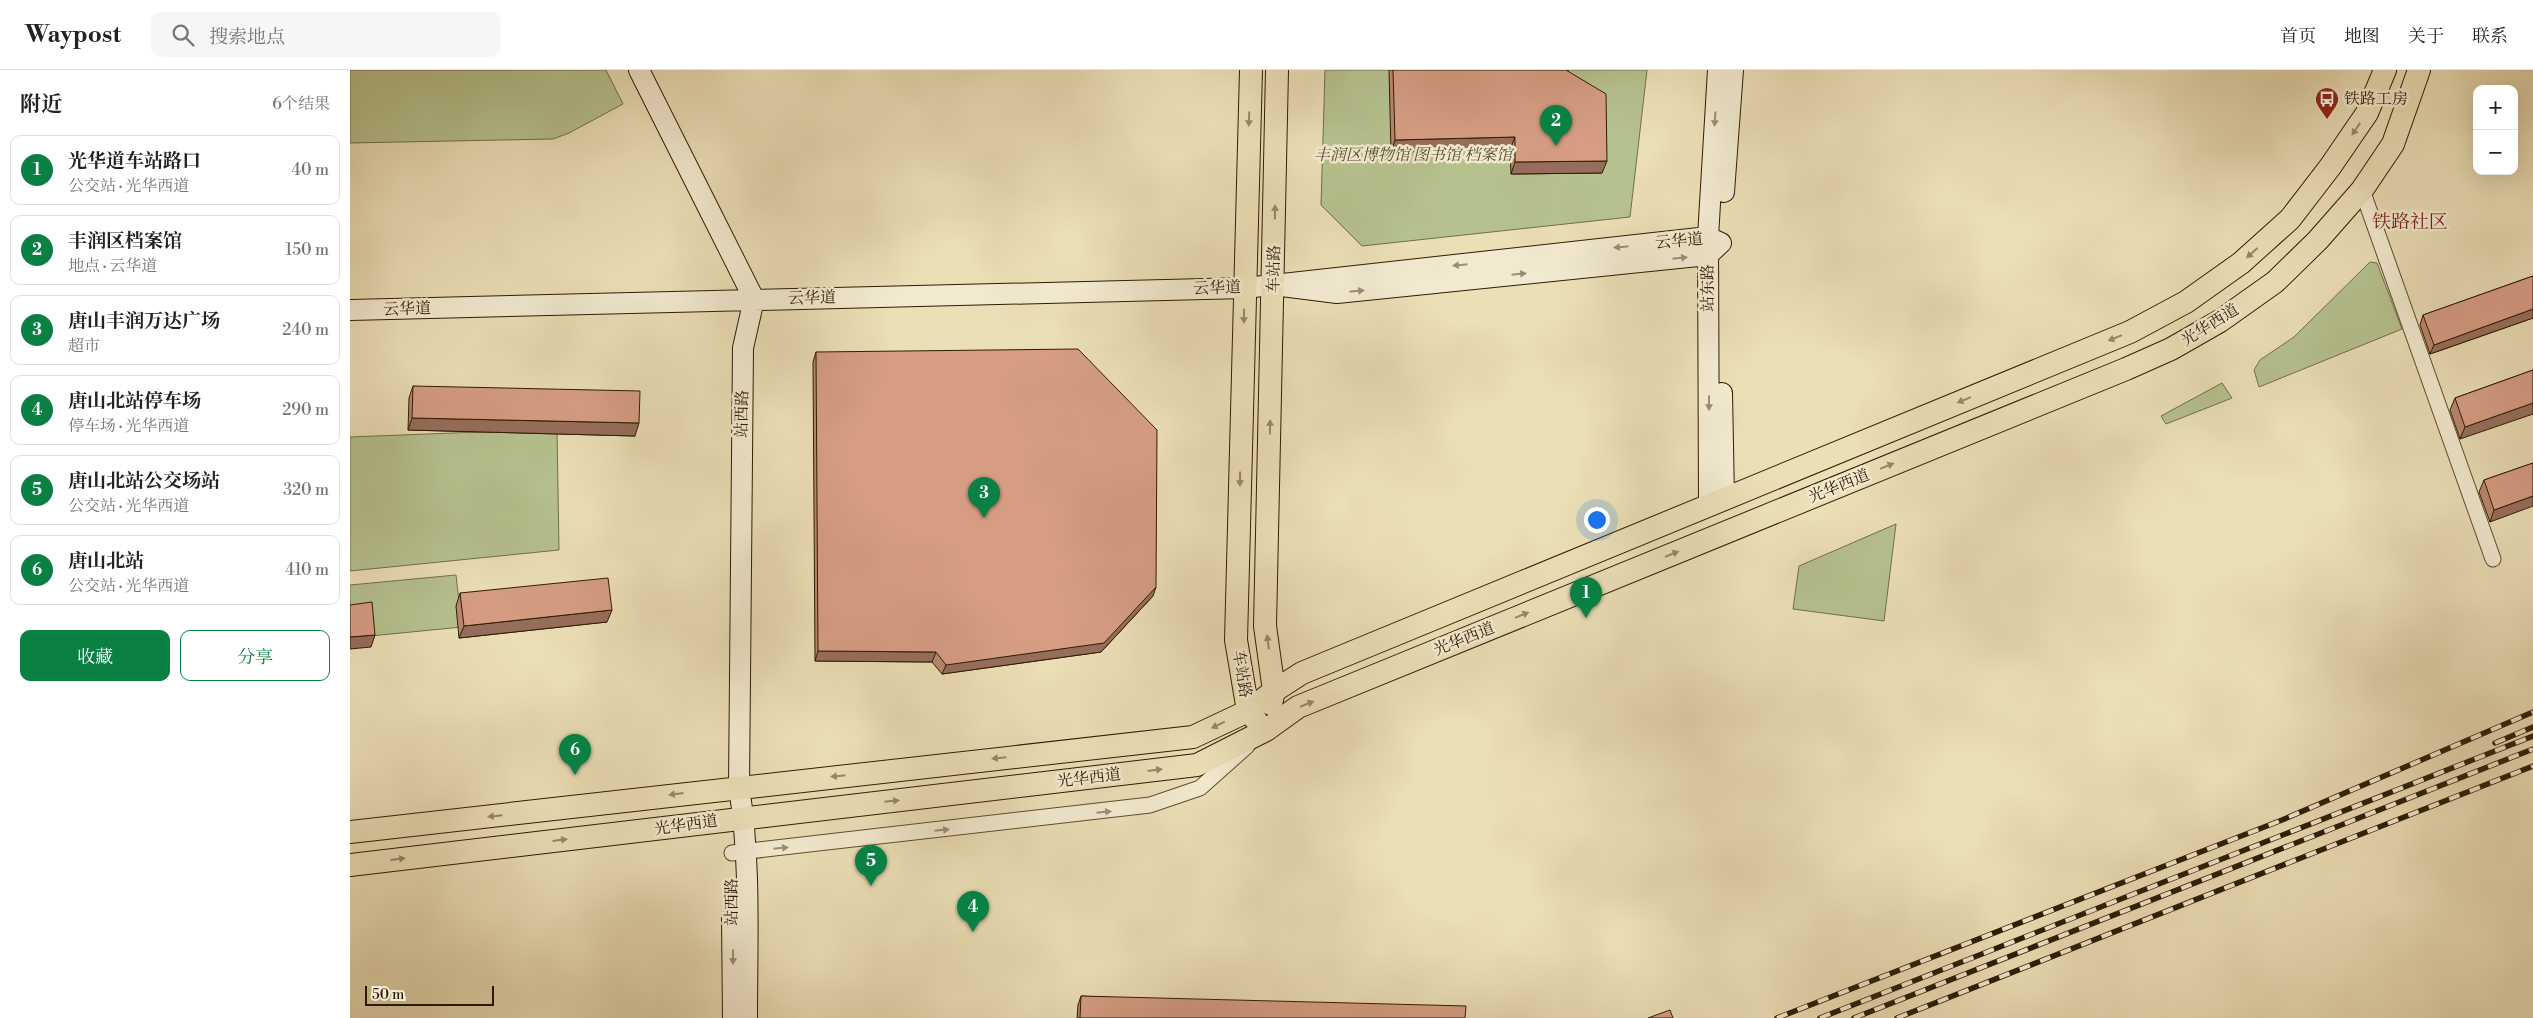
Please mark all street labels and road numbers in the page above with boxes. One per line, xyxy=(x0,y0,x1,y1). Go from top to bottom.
street label: 云华道 xyxy=(1654,229,1704,253)
street label: 车站路 xyxy=(1264,245,1284,293)
street label: 站东路 xyxy=(1698,264,1718,312)
street label: 云华道 xyxy=(1193,277,1241,299)
street label: 云华道 xyxy=(788,288,836,308)
street label: 云华道 xyxy=(383,298,431,320)
street label: 光华西道 xyxy=(2178,300,2242,350)
street label: 站西路 xyxy=(732,390,752,438)
street label: 光华西道 xyxy=(1806,465,1872,507)
street label: 光华西道 xyxy=(1431,618,1497,660)
street label: 车站路 xyxy=(1228,649,1256,699)
street label: 光华西道 xyxy=(1056,764,1122,792)
street label: 光华西道 xyxy=(653,811,719,839)
street label: 站西路 xyxy=(722,878,742,926)

